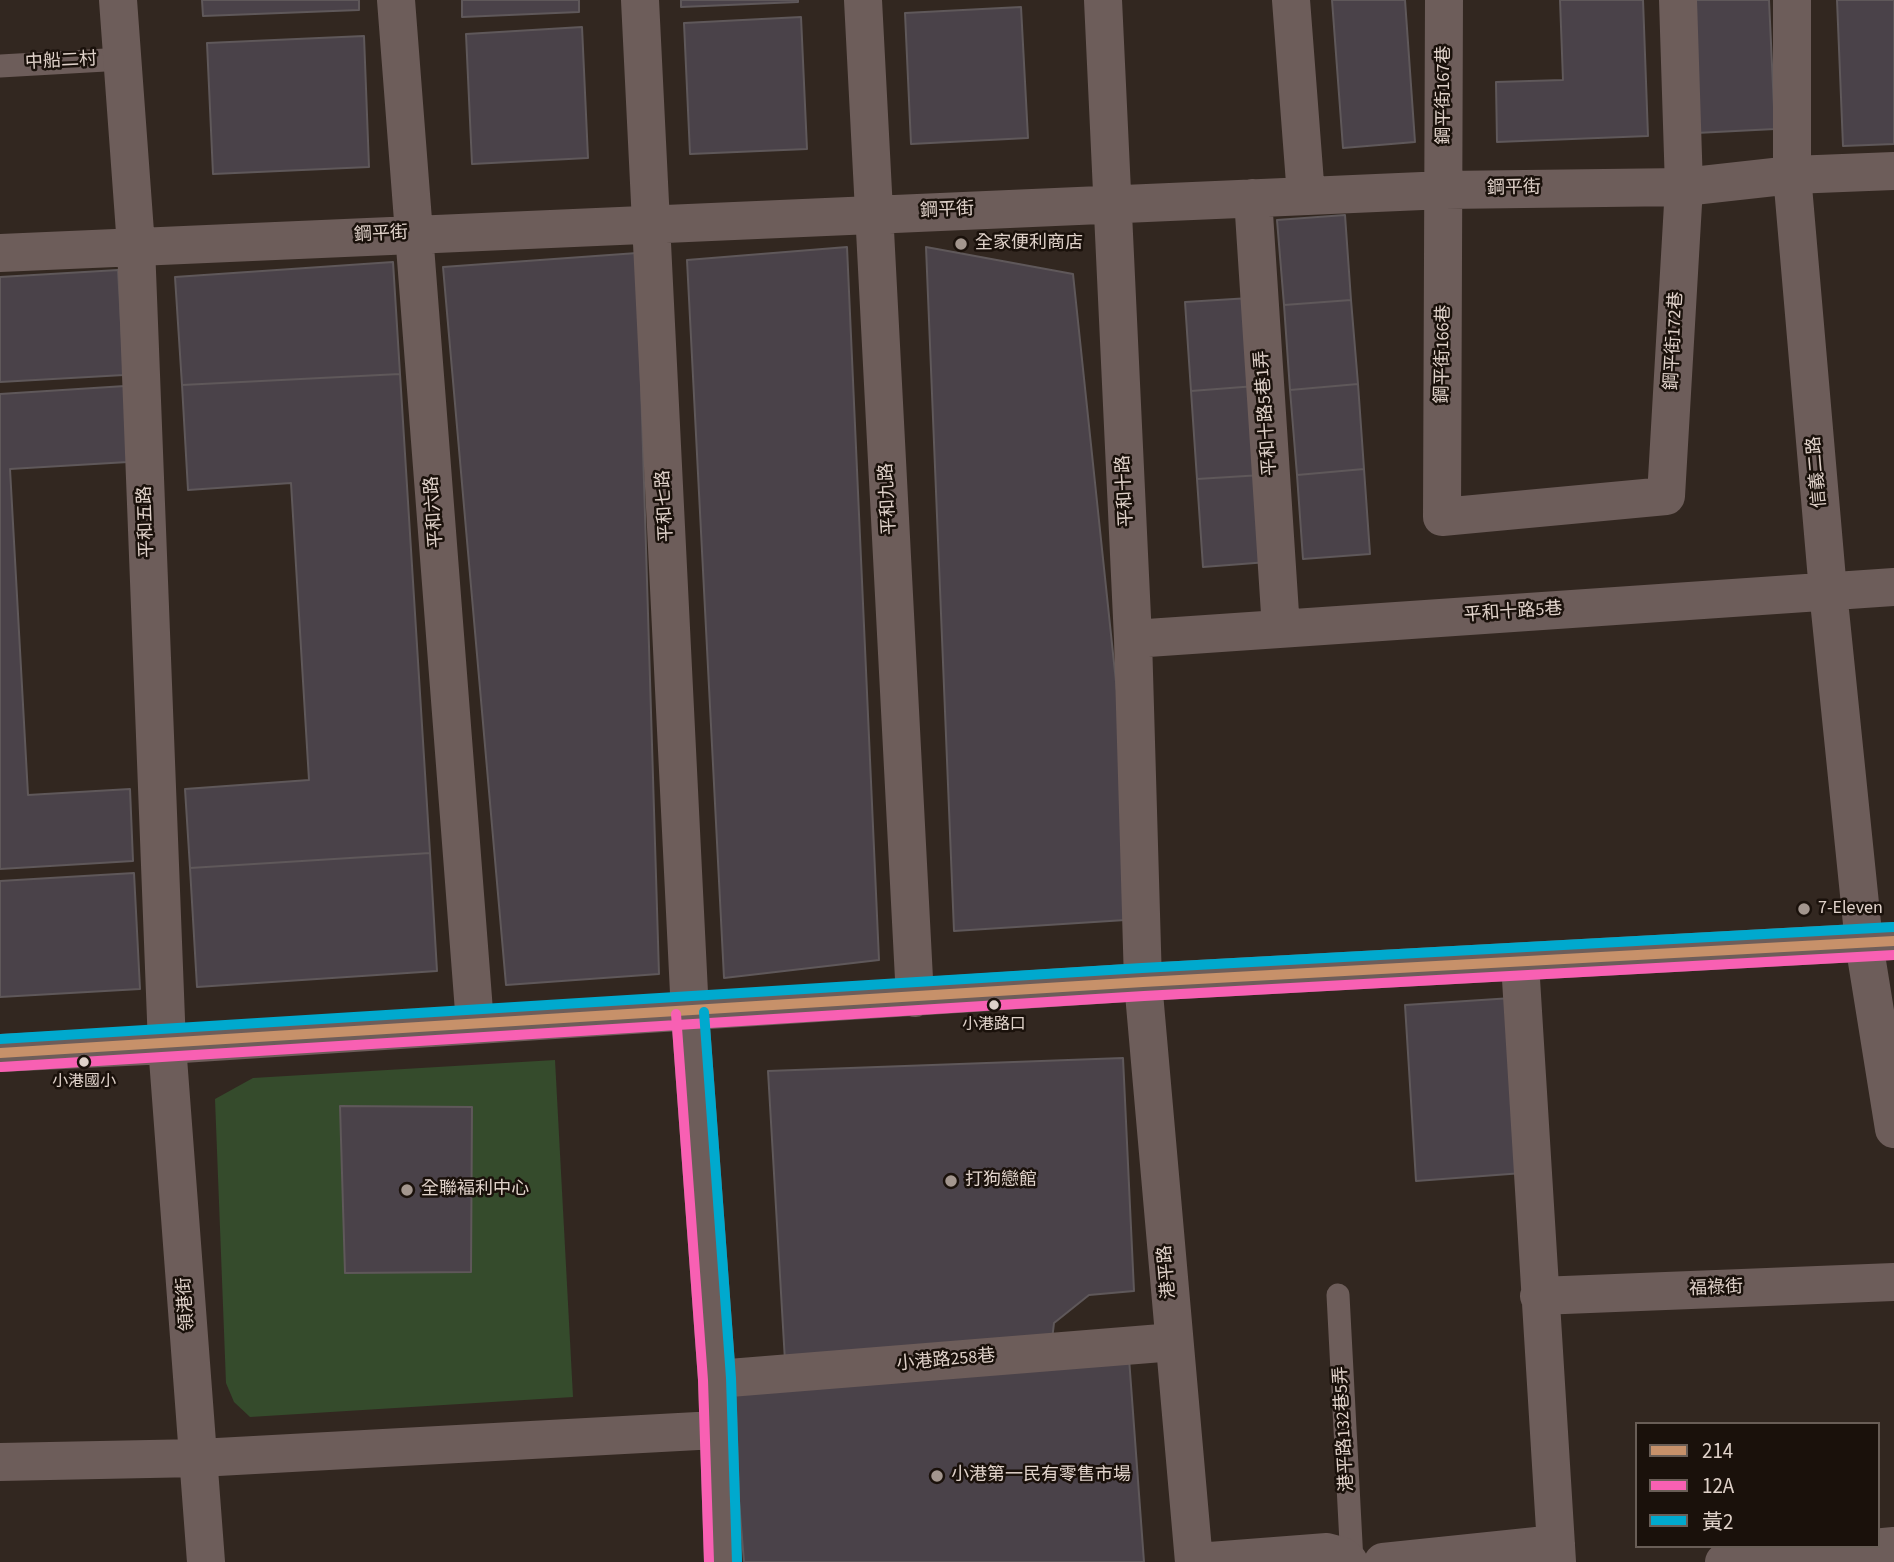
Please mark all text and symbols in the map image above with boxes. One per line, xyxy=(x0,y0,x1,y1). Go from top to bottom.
street label: 鋼平街167巷 xyxy=(1434,46,1456,144)
street label: 中船二村 xyxy=(24,49,98,75)
street label: 鋼平街 xyxy=(1487,178,1541,200)
street label: 鋼平街 xyxy=(920,199,974,223)
street label: 鋼平街 xyxy=(353,223,409,247)
place label: 全家便利商店 xyxy=(975,233,1083,255)
marker: 全家便利商店 xyxy=(953,236,969,252)
street label: 鋼平街172巷 xyxy=(1662,291,1688,391)
street label: 鋼平街166巷 xyxy=(1432,304,1456,404)
street label: 平和十路5巷1弄 xyxy=(1252,349,1282,477)
street label: 信義二路 xyxy=(1804,435,1832,509)
street label: 平和十路 xyxy=(1113,454,1139,528)
street label: 平和九路 xyxy=(876,462,902,536)
street label: 平和七路 xyxy=(653,469,679,543)
street label: 平和六路 xyxy=(422,475,448,549)
street label: 平和五路 xyxy=(135,486,159,558)
street label: 平和十路5巷 xyxy=(1463,599,1563,627)
place label: 7-Eleven xyxy=(1818,898,1883,920)
marker: 7-Eleven xyxy=(1796,901,1812,917)
marker: 小港路口 xyxy=(987,998,1001,1012)
place label: 小港路口 xyxy=(962,1015,1026,1035)
marker: 小港國小 xyxy=(77,1055,91,1069)
place label: 小港國小 xyxy=(52,1072,116,1092)
place label: 打狗戀館 xyxy=(965,1170,1037,1192)
marker: 打狗戀館 xyxy=(943,1173,959,1189)
place label: 全聯褔利中心 xyxy=(421,1179,529,1201)
marker: 全聯褔利中心 xyxy=(399,1182,415,1198)
street label: 港平路 xyxy=(1155,1244,1181,1300)
street label: 領港街 xyxy=(174,1276,200,1332)
street label: 福祿街 xyxy=(1689,1277,1743,1301)
street label: 小港路258巷 xyxy=(896,1346,996,1376)
street label: 港平路132巷5弄 xyxy=(1331,1366,1359,1492)
legend xyxy=(1635,1422,1880,1548)
text: 214 xyxy=(1702,1436,1733,1466)
place label: 小港第一民有零售市場 xyxy=(951,1465,1131,1487)
marker: 小港第一民有零售市場 xyxy=(929,1468,945,1484)
text: 12A xyxy=(1702,1471,1734,1501)
text: 黃2 xyxy=(1702,1507,1733,1537)

